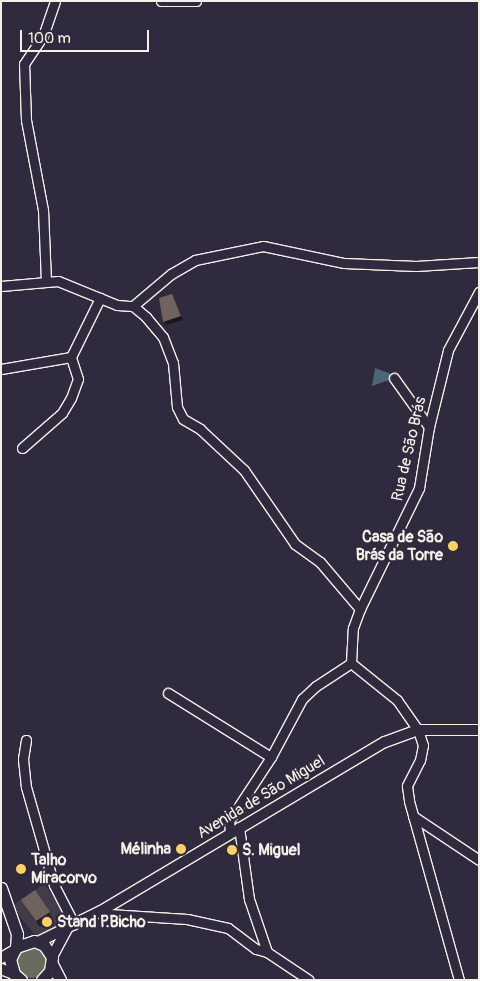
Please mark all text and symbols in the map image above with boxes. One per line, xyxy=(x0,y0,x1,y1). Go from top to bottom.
scale bar xyxy=(22,20,151,52)
text: 100 m xyxy=(28,29,71,48)
street label: Rua de São Brás xyxy=(388,395,430,503)
place label: Casa de São Brás da Torre xyxy=(356,527,443,565)
marker: Casa de São Brás da Torre xyxy=(447,540,459,552)
street label: Avenida de São Miguel xyxy=(193,751,329,843)
place label: Mélinha xyxy=(120,839,171,859)
place label: S. Miguel xyxy=(242,840,300,860)
marker: Mélinha xyxy=(175,843,187,855)
marker: S. Miguel xyxy=(226,844,238,856)
place label: Talho Miracorvo xyxy=(31,850,97,888)
marker: Talho Miracorvo xyxy=(15,863,27,875)
place label: Stand P.Bicho xyxy=(57,912,146,932)
marker: Stand P.Bicho xyxy=(41,916,53,928)

